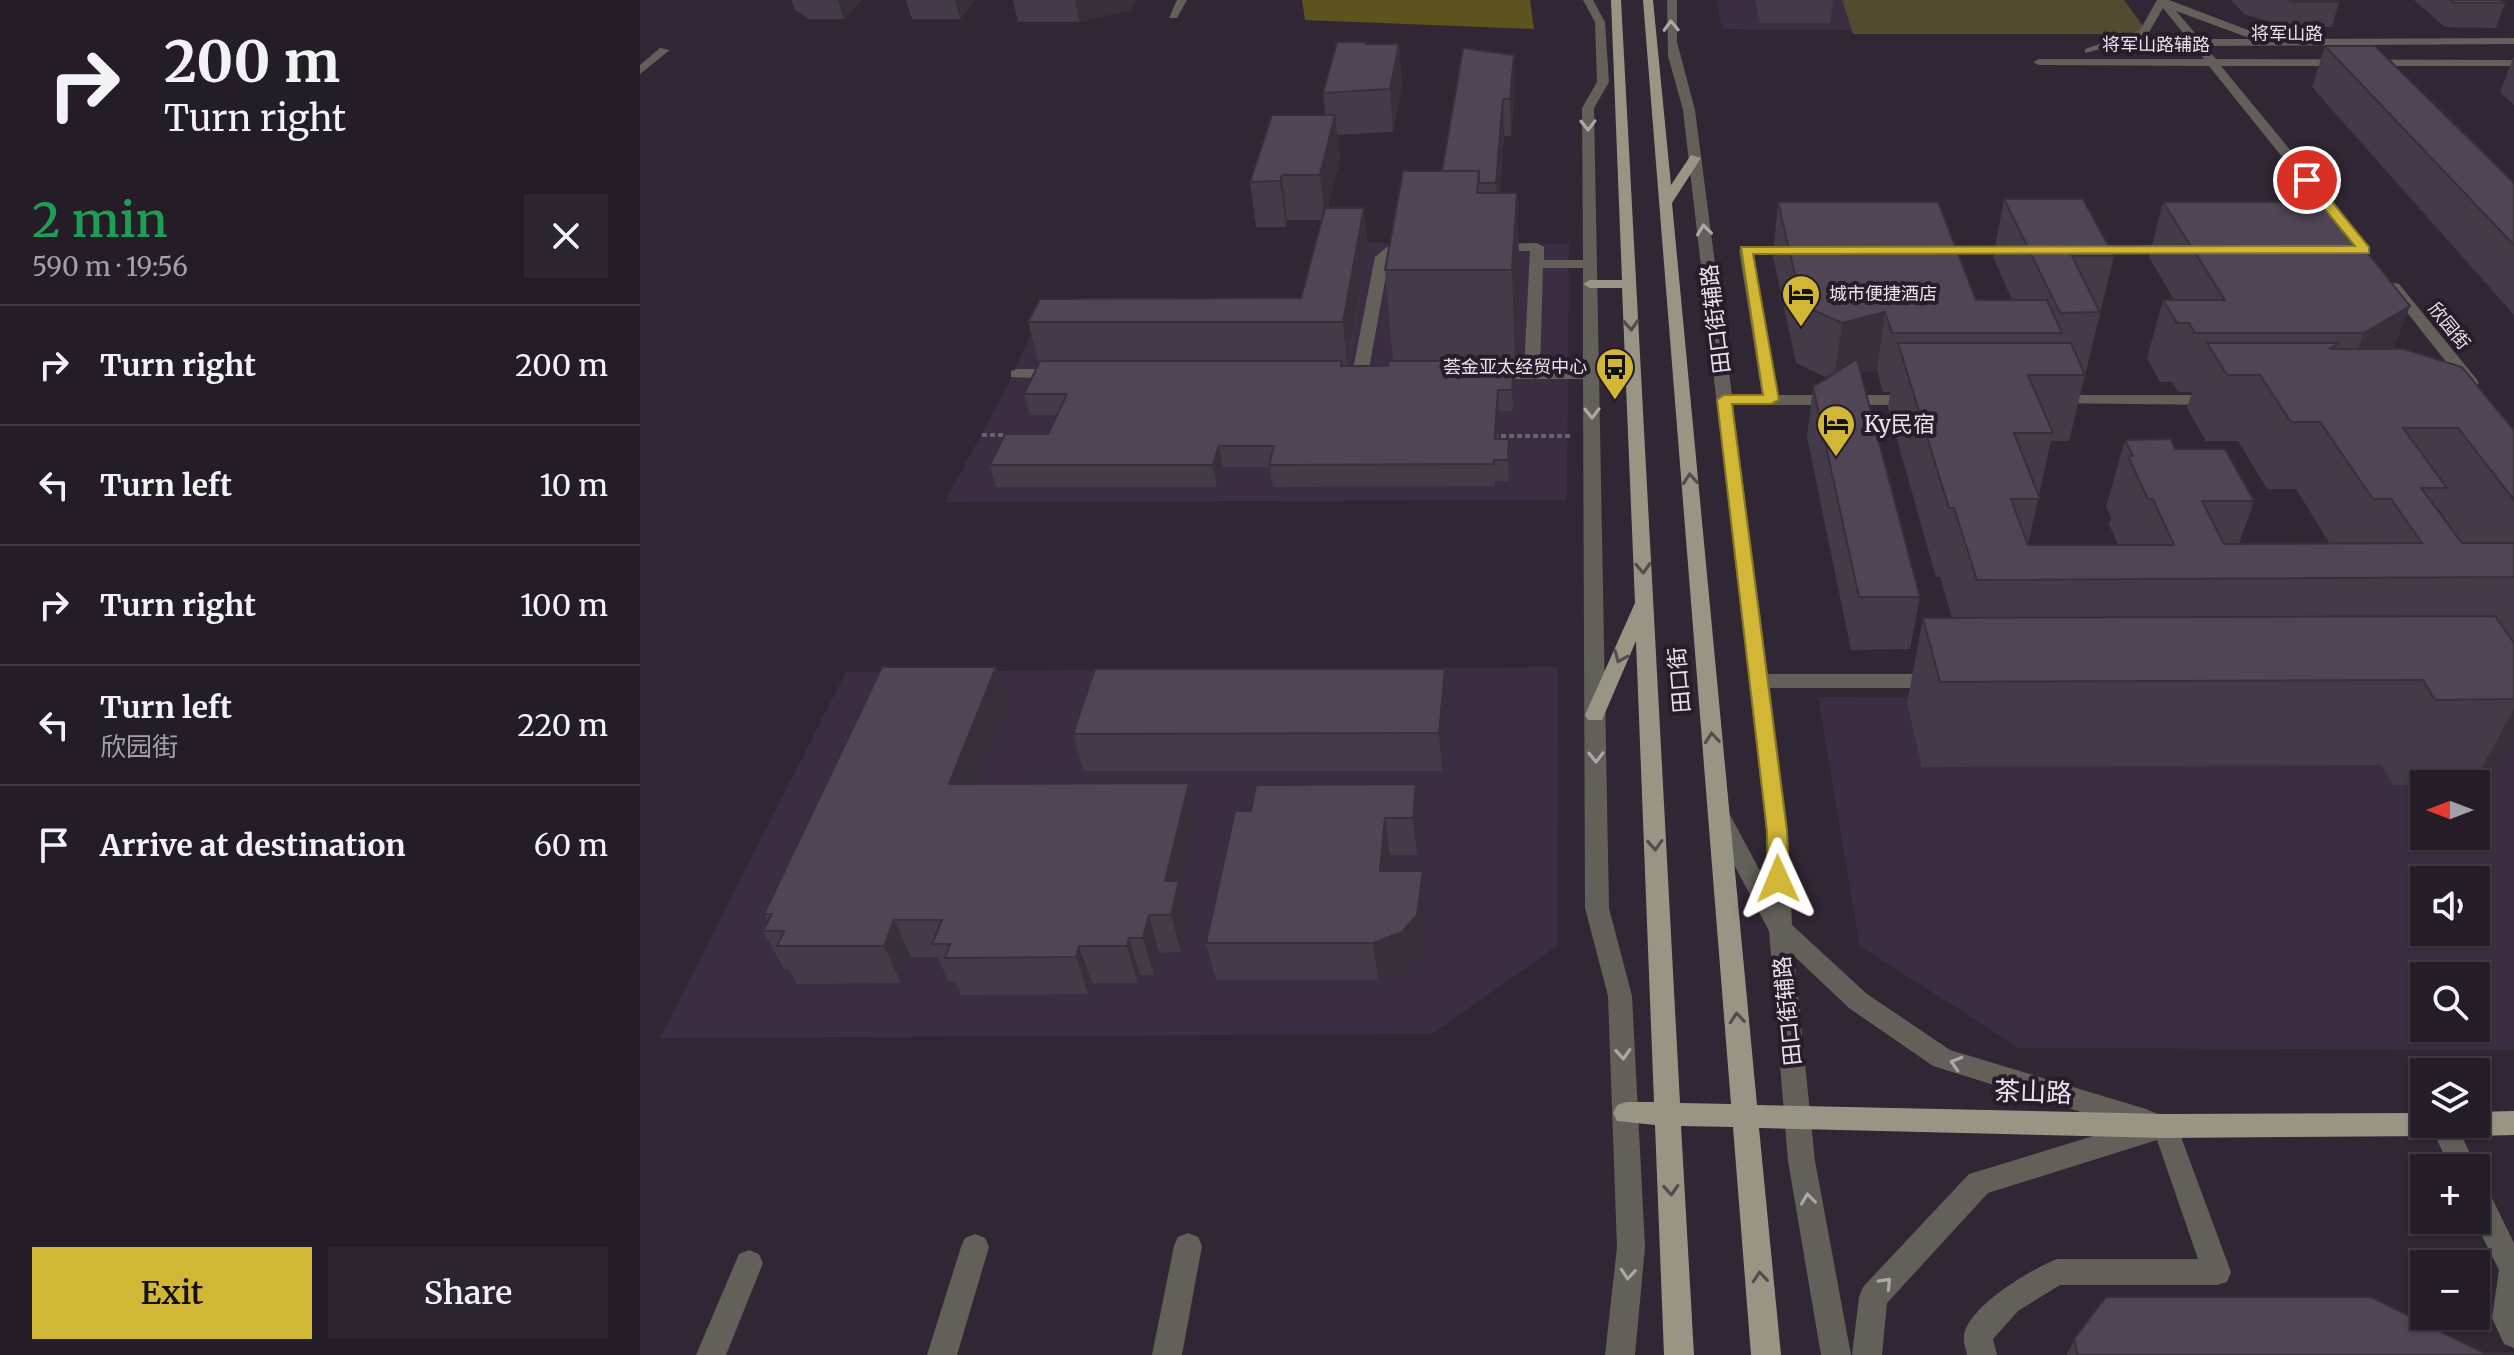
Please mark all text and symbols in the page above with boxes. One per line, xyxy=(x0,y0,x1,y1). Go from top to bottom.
one-way arrow xyxy=(1662,19,1679,31)
street label: 将军山路 xyxy=(2251,22,2323,45)
text: 200 m xyxy=(164,27,340,97)
icon: right xyxy=(32,32,136,136)
street label: 将军山路辅路 xyxy=(2102,33,2210,56)
text: Turn right xyxy=(164,96,346,141)
one-way arrow xyxy=(1580,119,1597,132)
pin xyxy=(2273,146,2341,214)
icon: arrive xyxy=(2285,158,2329,202)
text: 2 min xyxy=(32,190,168,250)
button: close xyxy=(524,194,608,278)
one-way arrow xyxy=(1696,223,1713,237)
text: 590 m · 19:56 xyxy=(32,250,188,283)
street label: 田口街辅路 xyxy=(1694,263,1736,375)
hotel icon: 城市便捷酒店 xyxy=(1780,273,1822,328)
place label: 城市便捷酒店 xyxy=(1829,282,1937,305)
street label: 欣园街 xyxy=(2423,297,2475,354)
one-way arrow xyxy=(1623,319,1640,332)
icon: right xyxy=(32,343,76,387)
text: Turn right xyxy=(100,346,256,384)
text: 200 m xyxy=(515,346,608,384)
bus stop icon: 荟金亚太经贸中心 xyxy=(1594,346,1636,401)
place label: 荟金亚太经贸中心 xyxy=(1443,355,1587,378)
hotel icon: Ky民宿 xyxy=(1815,403,1857,458)
one-way arrow xyxy=(1583,407,1601,420)
place label: Ky民宿 xyxy=(1864,410,1935,438)
icon: left xyxy=(32,463,76,507)
text: Turn left xyxy=(100,466,232,504)
text: 10 m xyxy=(540,466,608,504)
one-way arrow xyxy=(1681,472,1698,485)
one-way arrow xyxy=(1634,562,1651,575)
icon: right xyxy=(32,583,76,627)
text: Turn right xyxy=(100,586,256,624)
text: 100 m xyxy=(520,586,608,624)
street label: 田口街 xyxy=(1662,646,1696,714)
one-way arrow xyxy=(1613,649,1629,663)
text: Turn left xyxy=(100,688,232,726)
icon: left xyxy=(32,703,76,747)
text: 220 m xyxy=(517,706,608,744)
text: 欣园街 xyxy=(100,730,178,763)
one-way arrow xyxy=(1704,731,1721,744)
one-way arrow xyxy=(1587,751,1605,764)
north arrow xyxy=(2410,770,2490,850)
map controls xyxy=(2410,770,2490,1330)
icon: arrive xyxy=(32,823,76,867)
text: Arrive at destination xyxy=(100,826,406,864)
text: 60 m xyxy=(534,826,608,864)
position arrow xyxy=(1736,837,1820,921)
one-way arrow xyxy=(1647,839,1664,852)
button: sound xyxy=(2410,866,2490,946)
street label: 田口街辅路 xyxy=(1767,955,1807,1067)
button: search xyxy=(2410,962,2490,1042)
one-way arrow xyxy=(1729,1011,1746,1024)
one-way arrow xyxy=(1614,1048,1631,1061)
one-way arrow xyxy=(1950,1056,1964,1072)
button: layers xyxy=(2410,1058,2490,1138)
street label: 茶山路 xyxy=(1993,1074,2073,1109)
button: + xyxy=(2410,1154,2490,1234)
one-way arrow xyxy=(1663,1184,1680,1197)
one-way arrow xyxy=(1800,1192,1817,1205)
button: Exit xyxy=(32,1247,312,1339)
button: Share xyxy=(328,1247,608,1339)
button: − xyxy=(2410,1250,2490,1330)
one-way arrow xyxy=(1620,1268,1637,1281)
one-way arrow xyxy=(1751,1270,1768,1283)
one-way arrow xyxy=(1877,1277,1891,1292)

